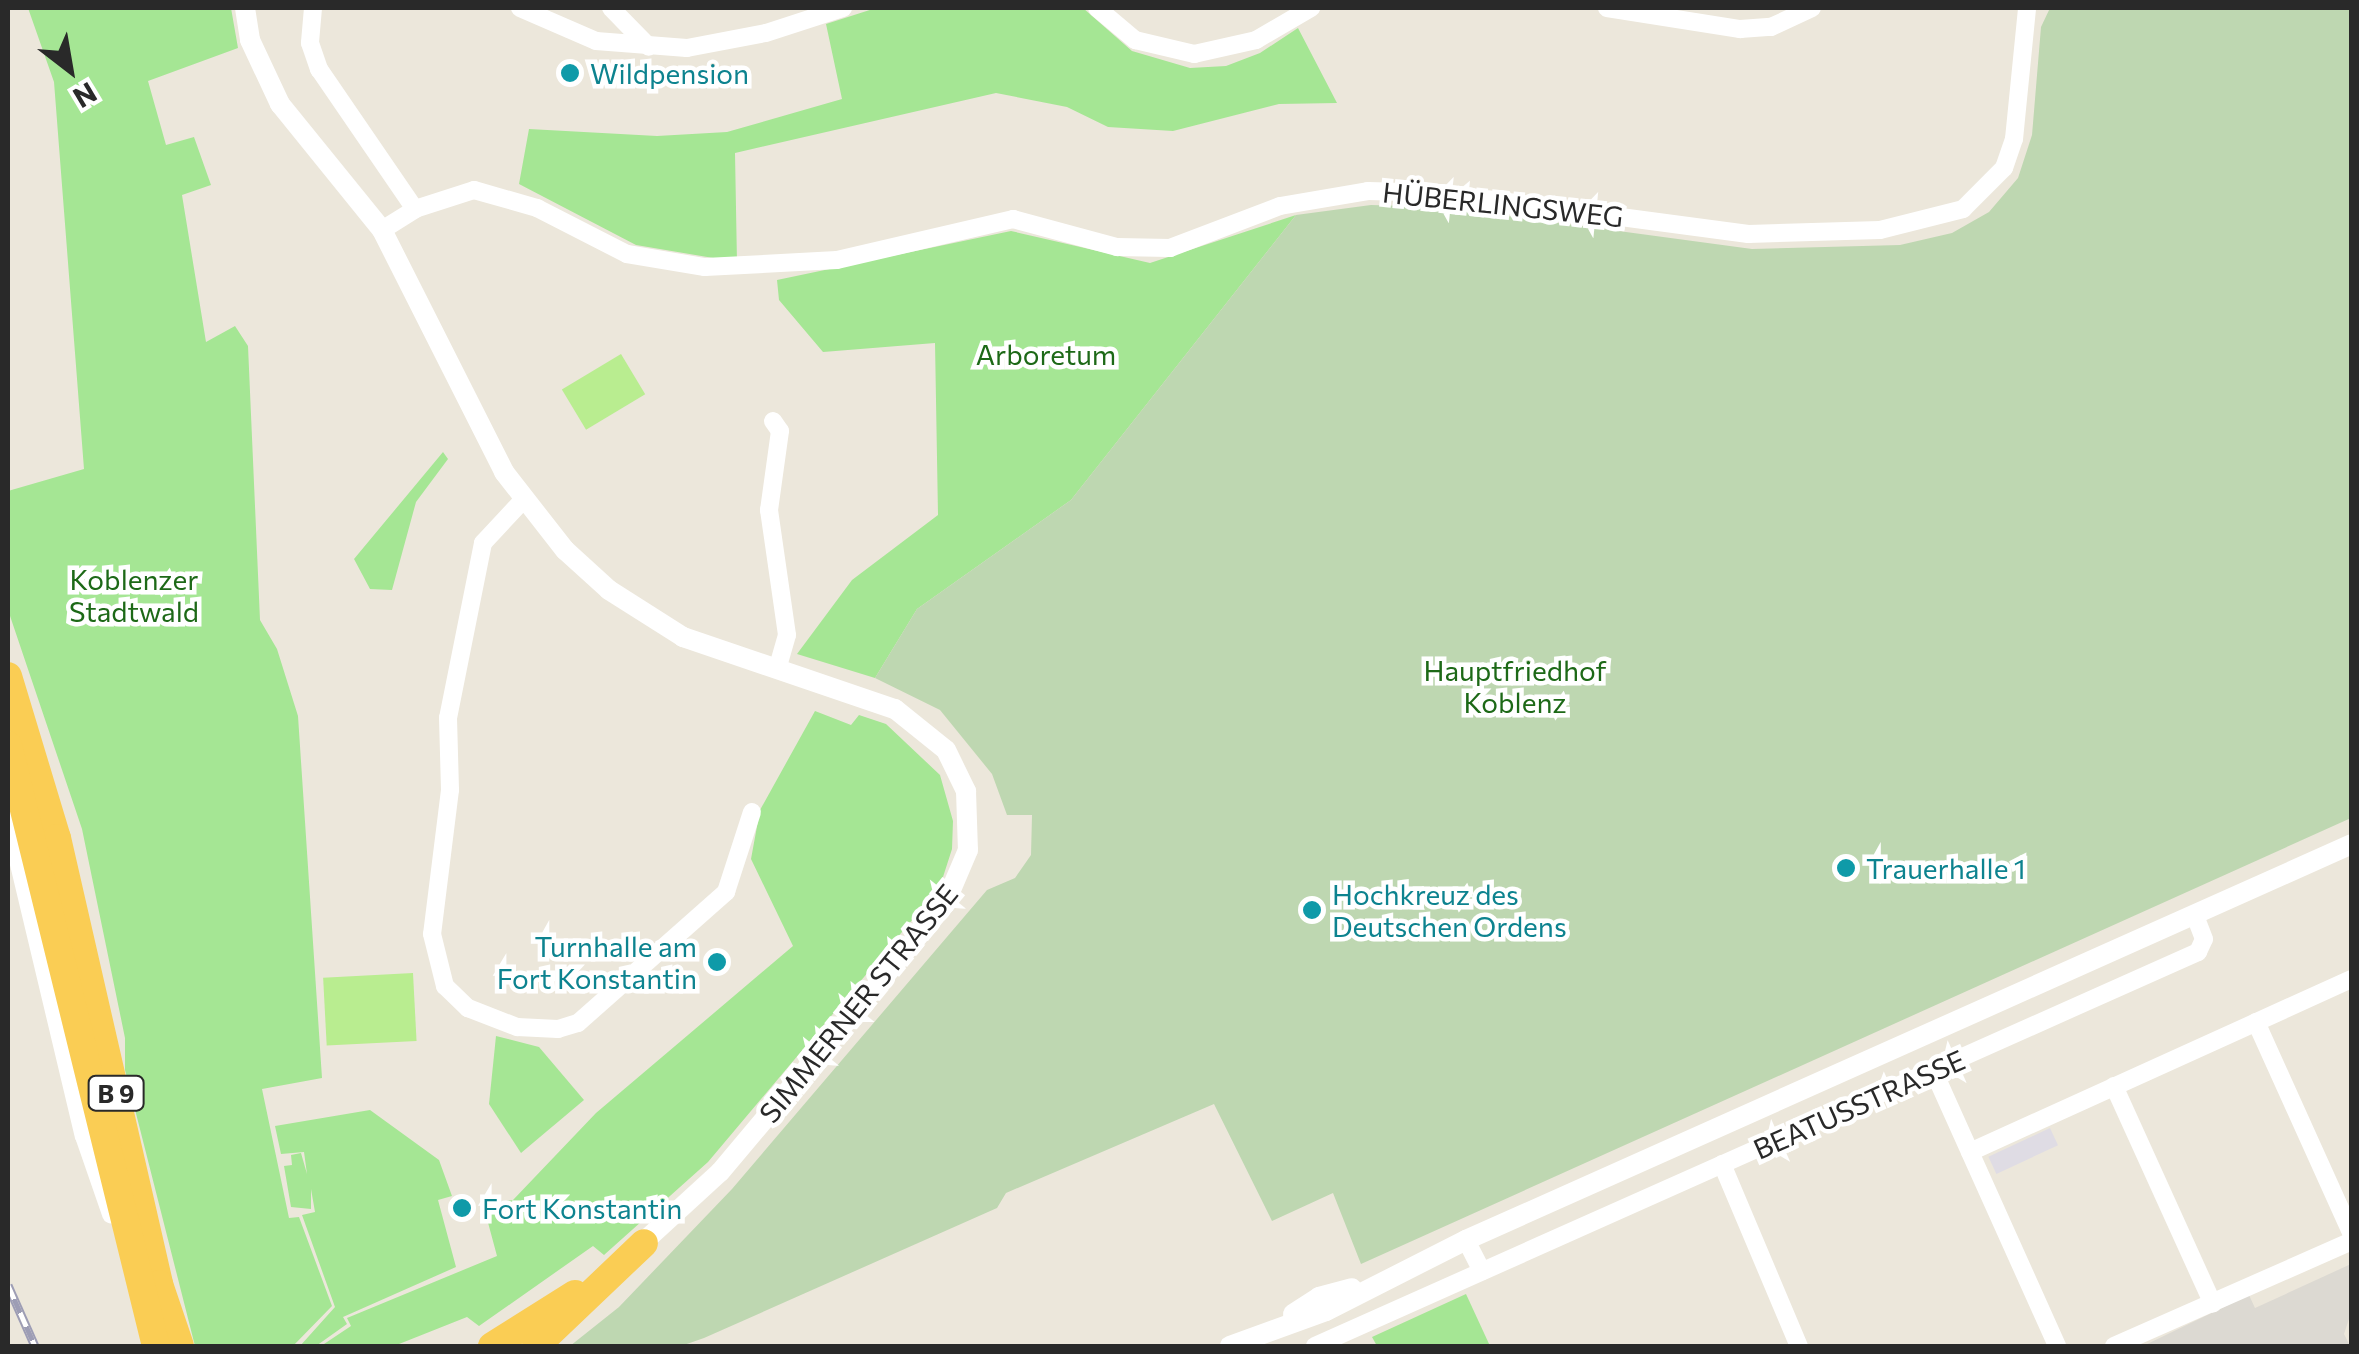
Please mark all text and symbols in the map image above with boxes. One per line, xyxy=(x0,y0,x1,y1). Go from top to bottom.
north arrow xyxy=(20,20,120,120)
place label: Wildpension xyxy=(590,56,749,90)
marker: Wildpension xyxy=(559,62,581,84)
text: N xyxy=(68,76,103,116)
street label: HÜBERLINGSWEG xyxy=(1381,175,1625,233)
park label: Arboretum xyxy=(976,337,1116,371)
park label: Koblenzer Stadtwald xyxy=(69,562,199,628)
park label: Hauptfriedhof Koblenz xyxy=(1423,653,1607,719)
place label: Trauerhalle 1 xyxy=(1866,851,2026,885)
marker: Trauerhalle 1 xyxy=(1835,857,1857,879)
street label: SIMMERNER STRASSE xyxy=(752,877,964,1129)
place label: Hochkreuz des Deutschen Ordens xyxy=(1332,877,1567,943)
marker: Hochkreuz des Deutschen Ordens xyxy=(1301,899,1323,921)
place label: Turnhalle am Fort Konstantin xyxy=(497,929,697,995)
marker: Turnhalle am Fort Konstantin xyxy=(706,951,728,973)
street label: BEATUSSTRASSE xyxy=(1748,1042,1970,1166)
road number: B 9 xyxy=(86,1073,146,1113)
place label: Fort Konstantin xyxy=(482,1191,682,1225)
marker: Fort Konstantin xyxy=(451,1197,473,1219)

